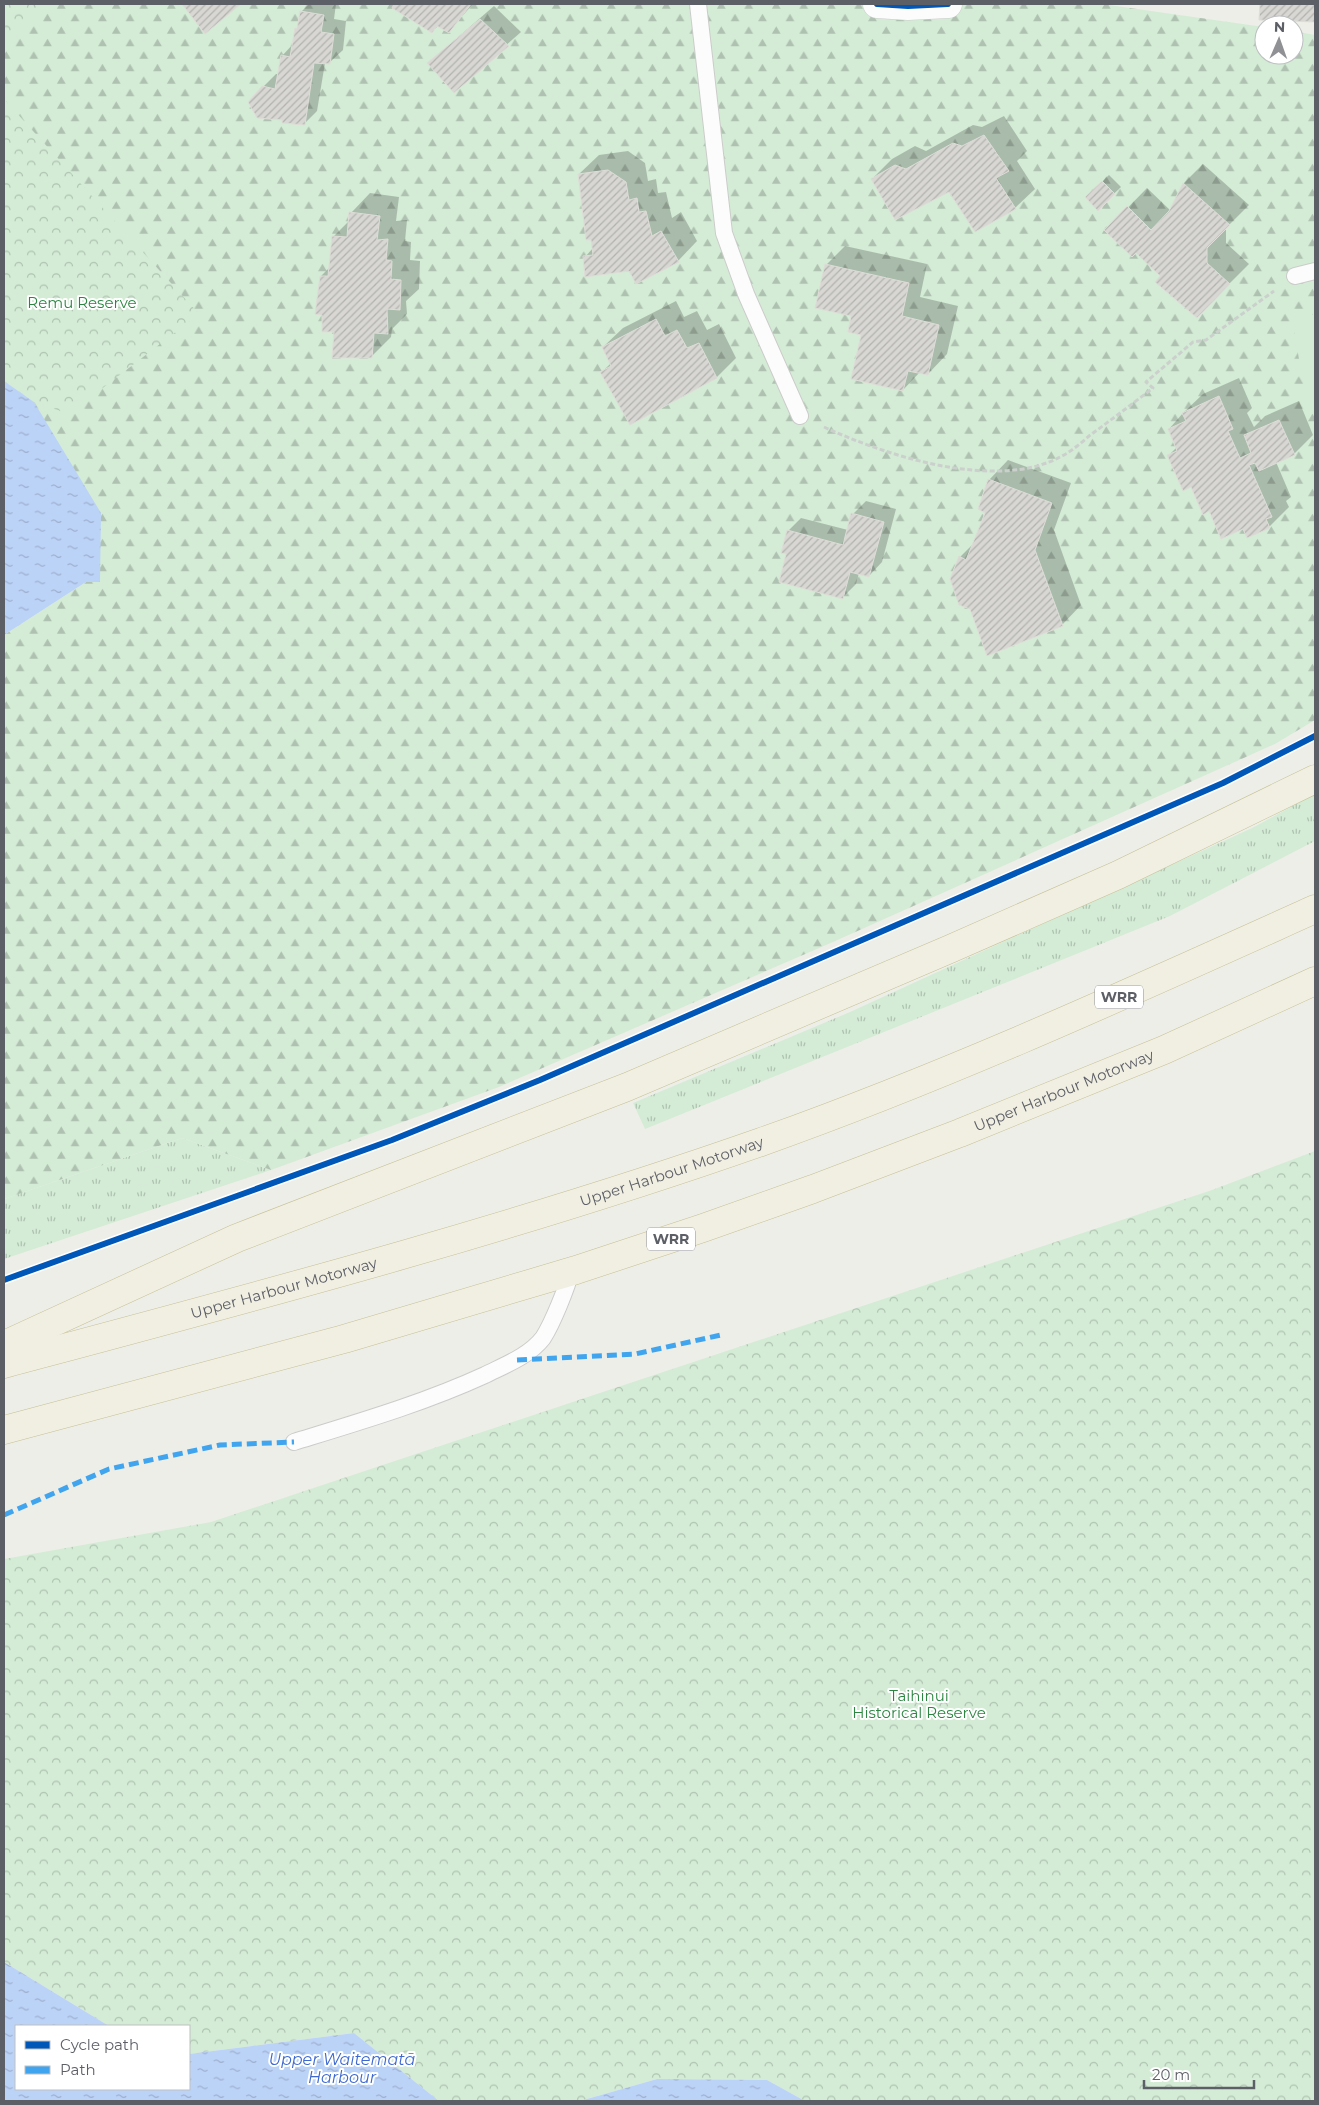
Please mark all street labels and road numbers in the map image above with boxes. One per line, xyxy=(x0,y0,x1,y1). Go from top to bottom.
road number: WRR xyxy=(1095,986,1143,1009)
street label: Upper Harbour Motorway xyxy=(971,1045,1157,1135)
street label: Upper Harbour Motorway xyxy=(577,1132,767,1210)
road number: WRR xyxy=(647,1228,695,1250)
street label: Upper Harbour Motorway xyxy=(188,1253,380,1322)

